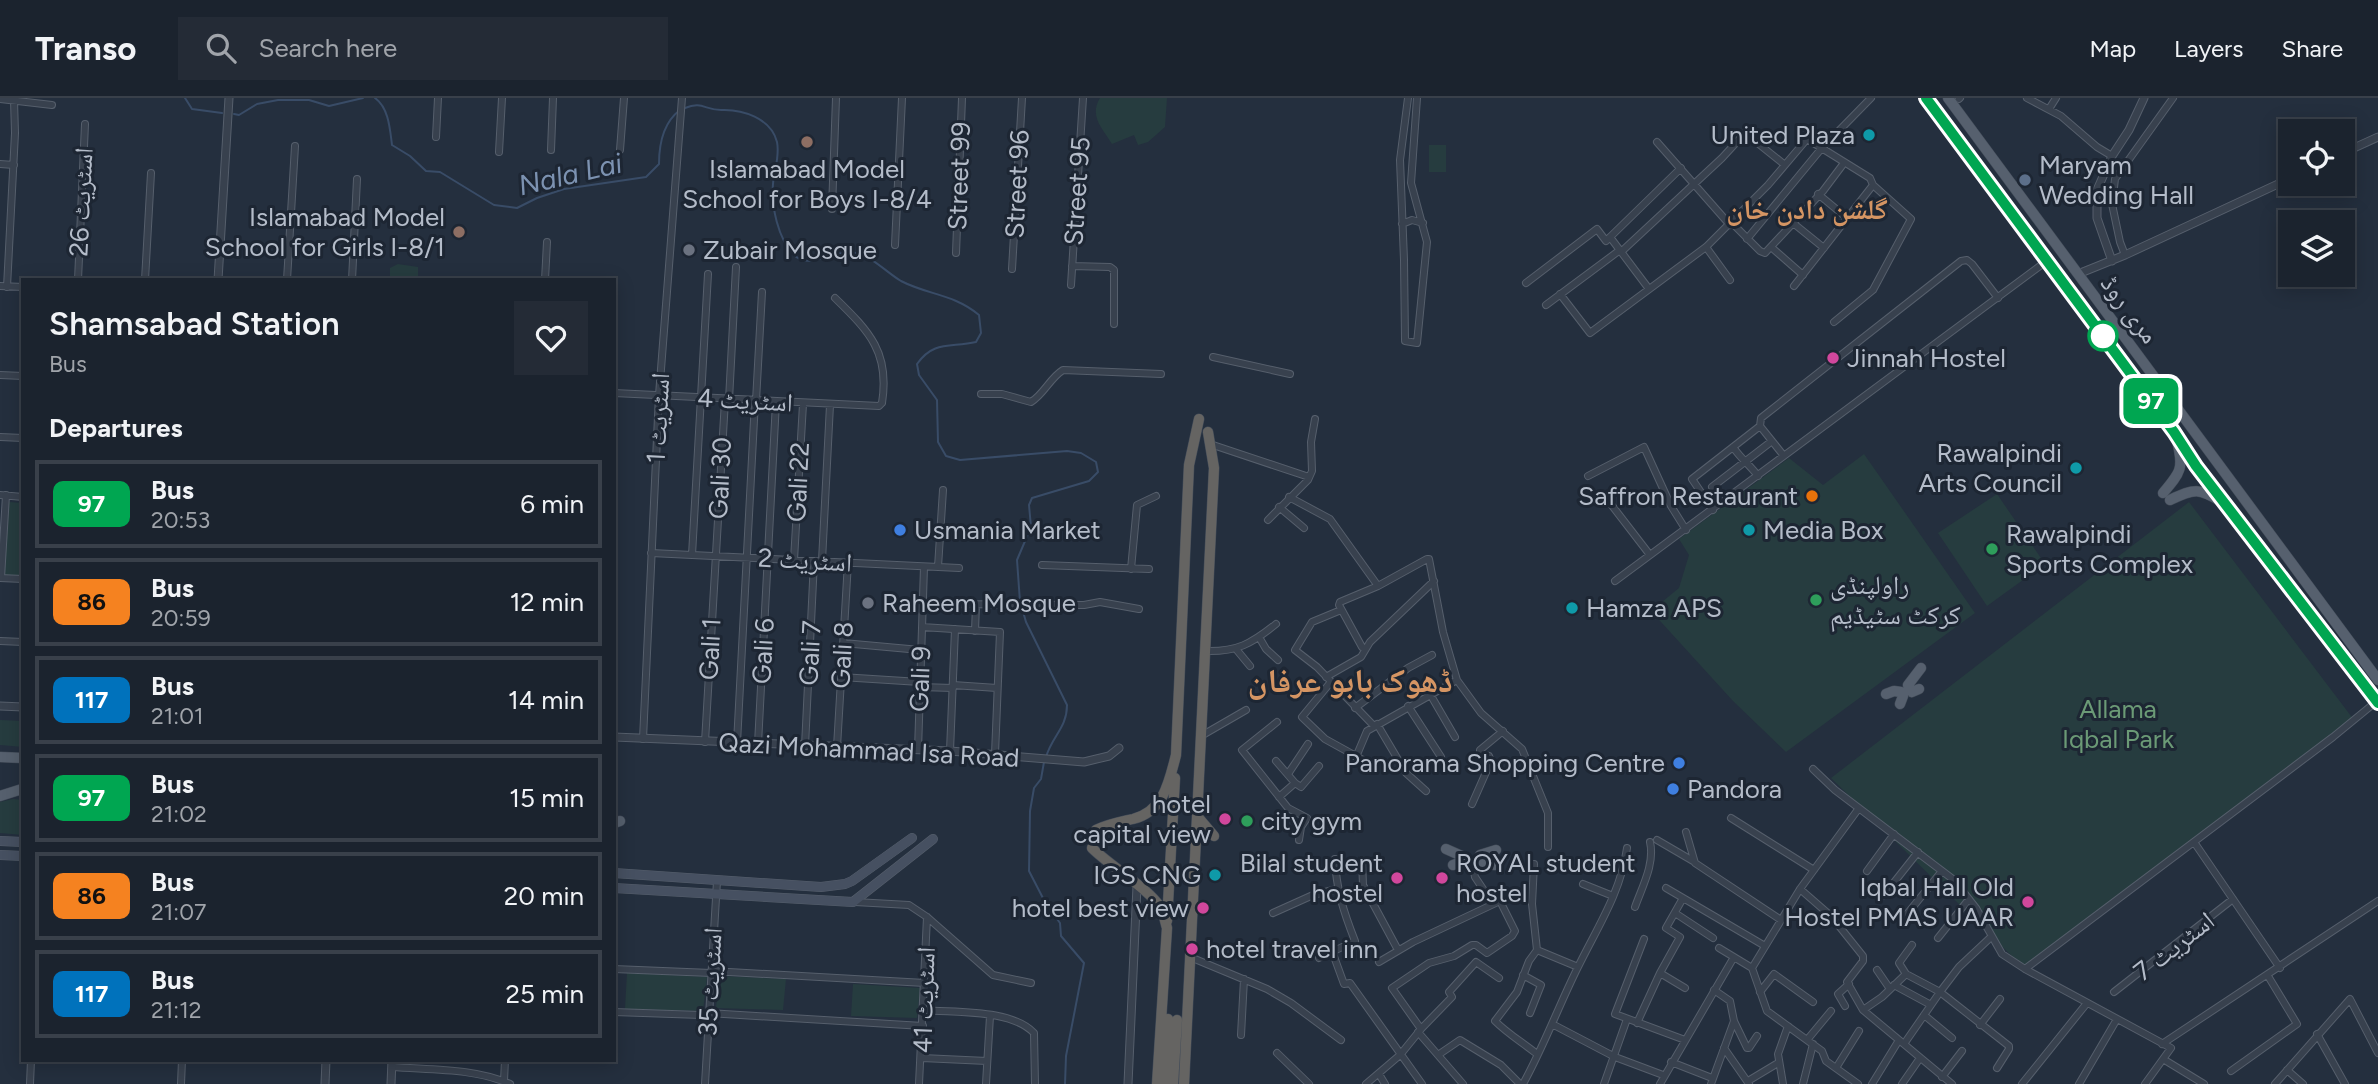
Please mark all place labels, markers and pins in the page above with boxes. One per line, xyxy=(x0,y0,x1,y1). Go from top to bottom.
place label: United Plaza xyxy=(1710,119,1855,151)
marker: United Plaza xyxy=(1861,127,1877,143)
marker: Islamabad Model School for Boys I-8/4 xyxy=(799,134,815,150)
place label: Maryam Wedding Hall xyxy=(2039,149,2194,211)
place label: Islamabad Model School for Boys I-8/4 xyxy=(682,153,932,215)
marker: Maryam Wedding Hall xyxy=(2017,172,2033,188)
place label: Islamabad Model School for Girls I-8/1 xyxy=(205,201,445,263)
marker: Islamabad Model School for Girls I-8/1 xyxy=(451,224,467,240)
place label: Zubair Mosque xyxy=(703,234,877,266)
marker: Zubair Mosque xyxy=(681,242,697,258)
unlabelled marker xyxy=(2088,321,2118,351)
place label: Jinnah Hostel xyxy=(1847,342,2006,374)
marker: Jinnah Hostel xyxy=(1825,350,1841,366)
place label: Rawalpindi Arts Council xyxy=(1919,437,2062,499)
marker: Rawalpindi Arts Council xyxy=(2068,460,2084,476)
place label: Saffron Restaurant xyxy=(1578,480,1798,512)
marker: Saffron Restaurant xyxy=(1804,488,1820,504)
place label: Usmania Market xyxy=(914,514,1101,546)
place label: Media Box xyxy=(1763,514,1884,546)
place label: Rawalpindi Sports Complex xyxy=(2006,518,2194,580)
marker: Usmania Market xyxy=(892,522,908,538)
marker: Media Box xyxy=(1741,522,1757,538)
marker: Rawalpindi Sports Complex xyxy=(1984,541,2000,557)
place label: راولپنڈی کرکٹ سٹیڈیم xyxy=(1830,569,1961,632)
place label: Raheem Mosque xyxy=(882,587,1076,619)
place label: Hamza APS xyxy=(1586,592,1722,624)
marker: راولپنڈی کرکٹ سٹیڈیم xyxy=(1808,592,1824,608)
marker: Raheem Mosque xyxy=(860,595,876,611)
marker: Hamza APS xyxy=(1564,600,1580,616)
place label: Panorama Shopping Centre xyxy=(1345,747,1665,779)
marker: Panorama Shopping Centre xyxy=(1671,755,1687,771)
place label: Pandora xyxy=(1687,773,1782,805)
marker: Pandora xyxy=(1665,781,1681,797)
place label: hotel capital view xyxy=(1073,788,1212,850)
place label: city gym xyxy=(1261,805,1362,837)
marker: hotel capital view xyxy=(1217,811,1233,827)
marker: city gym xyxy=(1239,813,1255,829)
place label: Bilal student hostel xyxy=(1240,847,1383,909)
place label: ROYAL student hostel xyxy=(1456,847,1636,909)
place label: IGS CNG xyxy=(1093,859,1201,891)
marker: IGS CNG xyxy=(1207,867,1223,883)
marker: Bilal student hostel xyxy=(1389,870,1405,886)
marker: ROYAL student hostel xyxy=(1434,870,1450,886)
place label: Iqbal Hall Old Hostel PMAS UAAR xyxy=(1784,871,2014,933)
place label: hotel best view xyxy=(1012,892,1190,924)
marker: Iqbal Hall Old Hostel PMAS UAAR xyxy=(2020,894,2036,910)
marker: hotel best view xyxy=(1195,900,1211,916)
place label: hotel travel inn xyxy=(1206,933,1378,965)
marker: hotel travel inn xyxy=(1184,941,1200,957)

